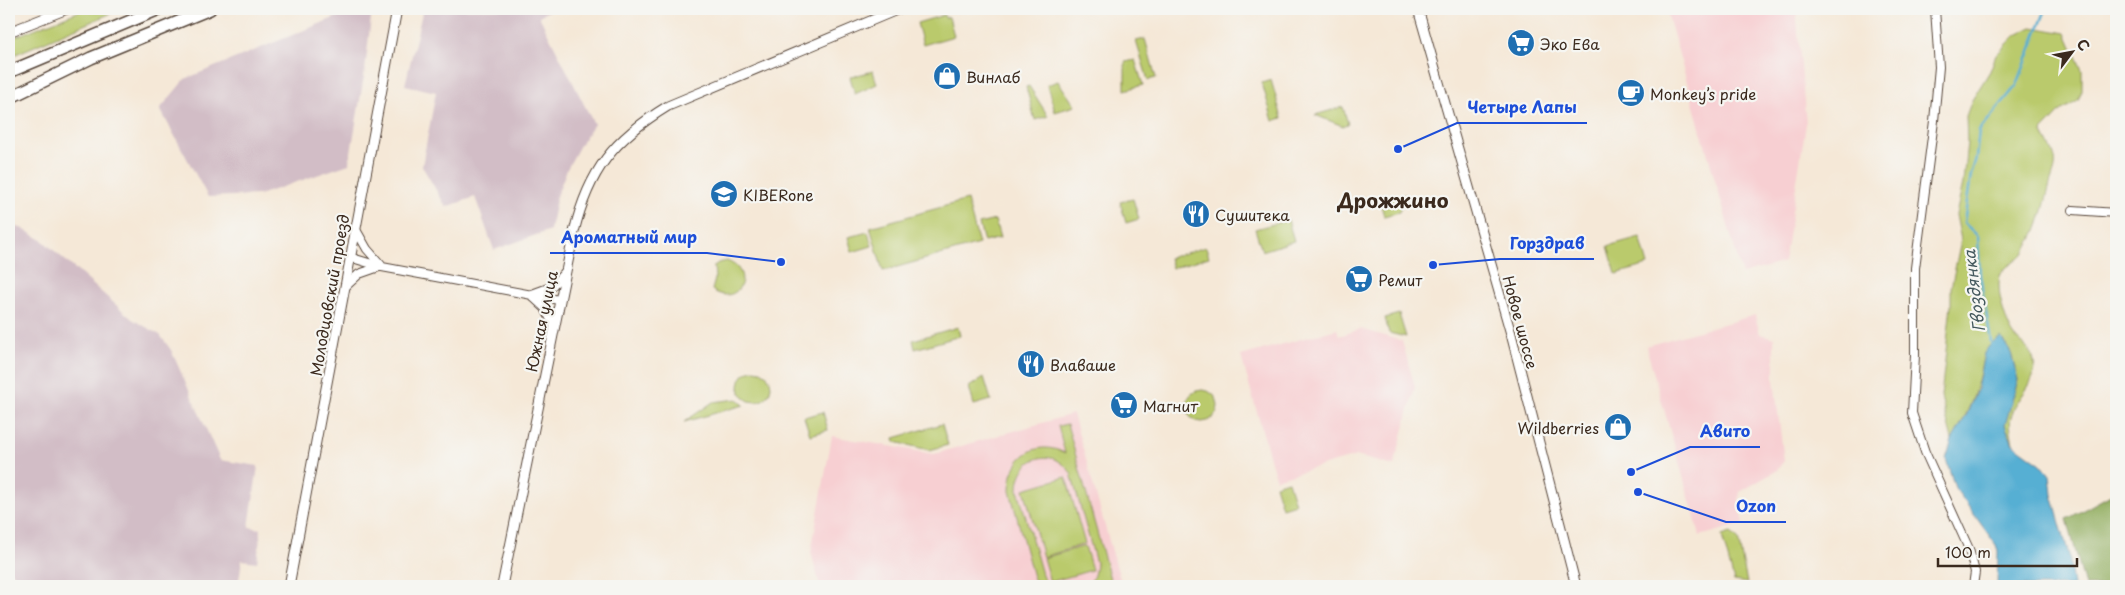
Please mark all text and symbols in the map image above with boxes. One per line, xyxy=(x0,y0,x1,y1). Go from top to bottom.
supermarket icon: Эко Ева xyxy=(1506,28,1536,58)
north arrow xyxy=(2048,28,2098,78)
place label: Эко Ева xyxy=(1540,32,1600,55)
text: С xyxy=(2072,35,2095,55)
shop icon: Винлаб xyxy=(932,61,962,91)
place label: Винлаб xyxy=(966,65,1020,88)
cafe icon: Monkey’s pride xyxy=(1616,78,1646,108)
place label: Monkey’s pride xyxy=(1650,82,1756,105)
callout: Четыре Лапы xyxy=(1457,92,1587,123)
text: Четыре Лапы xyxy=(1467,94,1577,118)
school or university icon: KIBERone xyxy=(709,179,739,209)
place label: KIBERone xyxy=(743,183,814,206)
district label: Дрожжино xyxy=(1337,185,1449,215)
restaurant icon: Сушитека xyxy=(1181,199,1211,229)
place label: Сушитека xyxy=(1215,203,1290,226)
street label: Молодцовский проезд xyxy=(303,212,355,378)
callout: Ароматный мир xyxy=(550,222,707,253)
text: Ароматный мир xyxy=(560,224,697,248)
callout: Горздрав xyxy=(1500,228,1594,259)
text: Горздрав xyxy=(1510,230,1585,254)
water label: Гвоздянка xyxy=(1956,248,1990,333)
supermarket icon: Ремит xyxy=(1344,264,1374,294)
street label: Южная улица xyxy=(519,268,563,374)
place label: Ремит xyxy=(1378,268,1423,291)
street label: Новое шоссе xyxy=(1497,273,1545,371)
restaurant icon: Влаваше xyxy=(1016,349,1046,379)
place label: Влаваше xyxy=(1050,353,1116,376)
supermarket icon: Магнит xyxy=(1109,390,1139,420)
place label: Магнит xyxy=(1143,394,1198,417)
shop icon: Wildberries xyxy=(1603,412,1633,442)
place label: Wildberries xyxy=(1518,416,1599,439)
callout: Авито xyxy=(1690,416,1760,447)
text: Авито xyxy=(1700,418,1750,442)
callout: Ozon xyxy=(1726,491,1786,522)
text: Ozon xyxy=(1736,493,1776,517)
scale bar xyxy=(1938,535,2076,567)
text: 100 m xyxy=(1945,540,1991,563)

